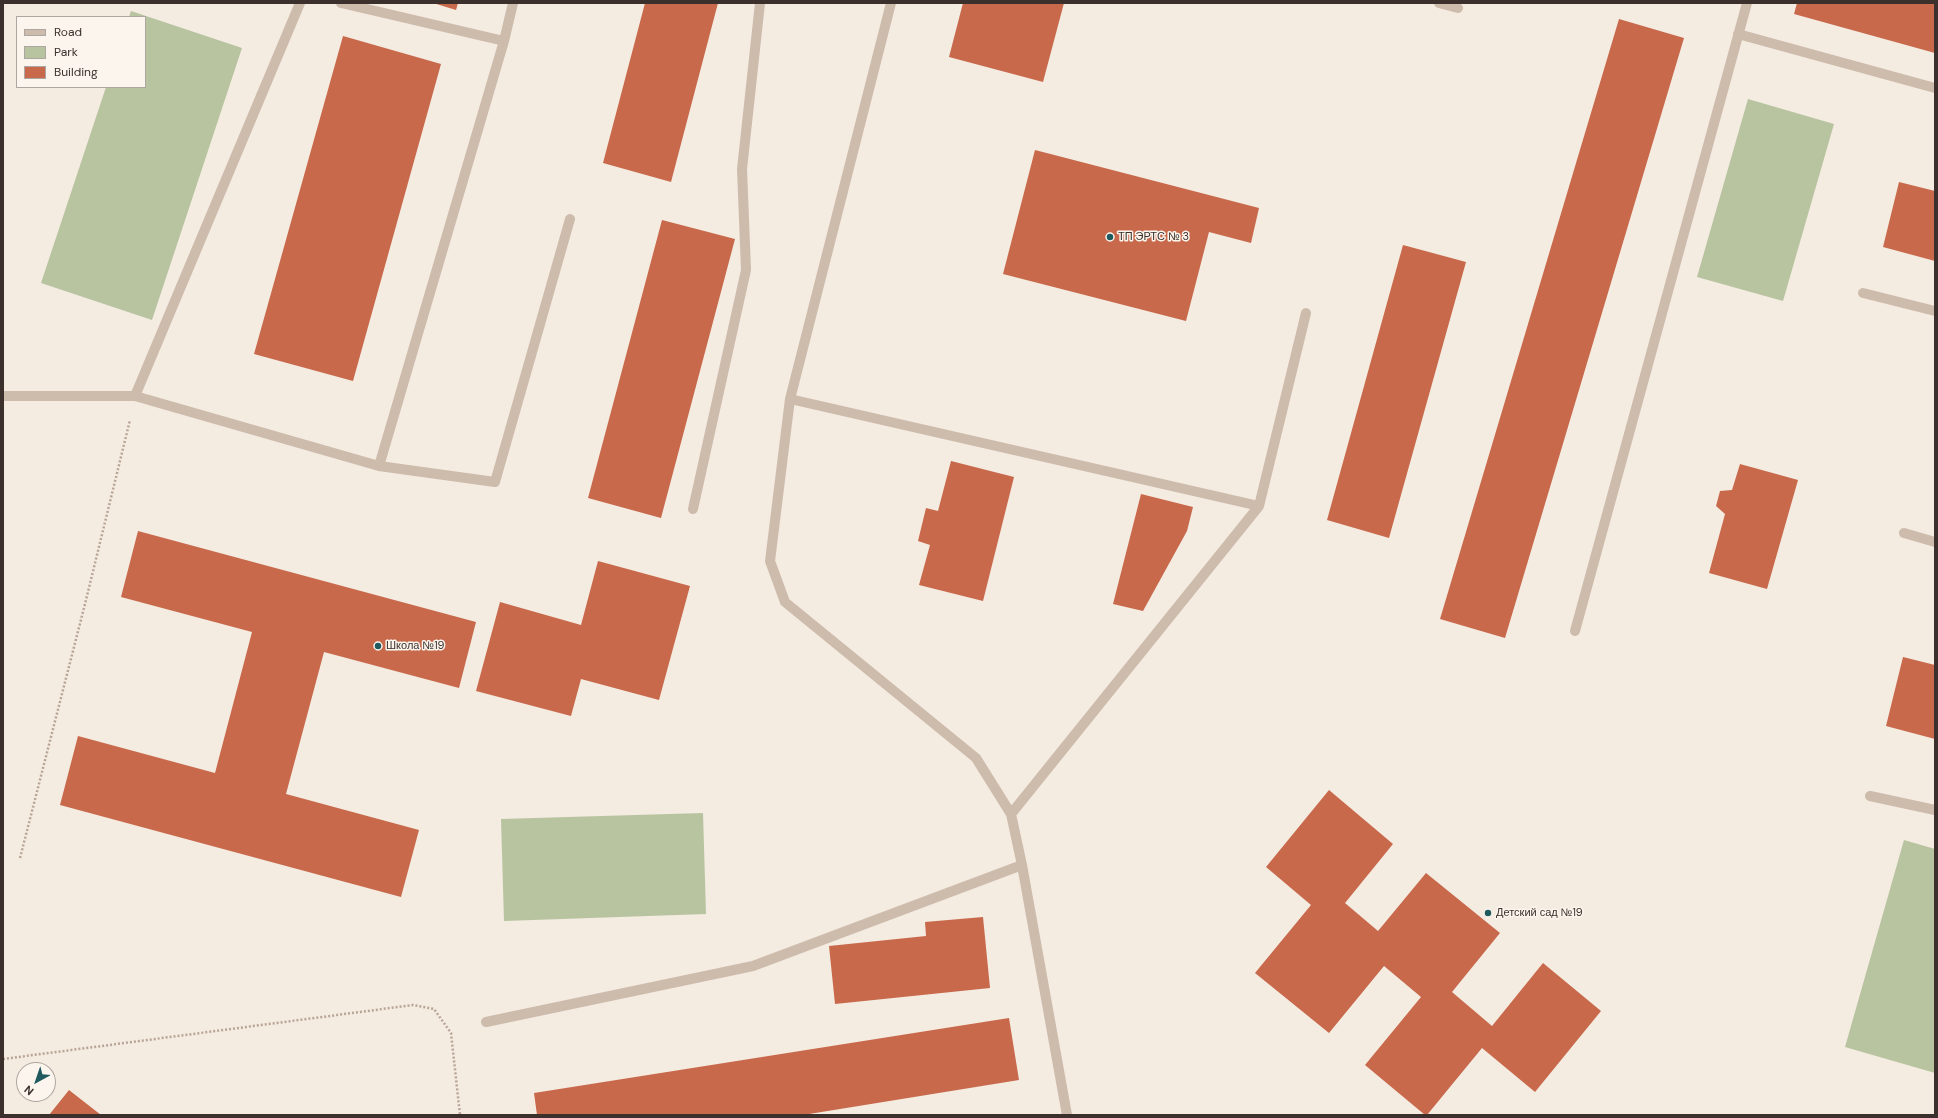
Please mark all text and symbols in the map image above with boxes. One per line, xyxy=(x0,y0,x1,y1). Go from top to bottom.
legend xyxy=(16,16,146,88)
text: Road xyxy=(54,24,82,40)
text: Park xyxy=(54,44,78,60)
text: Building xyxy=(54,64,98,80)
place label: ТП ЭРТС № 3 xyxy=(1118,230,1189,244)
marker: ТП ЭРТС № 3 xyxy=(1105,232,1115,242)
place label: Школа №19 xyxy=(386,639,444,653)
marker: Школа №19 xyxy=(373,641,383,651)
place label: Детский сад №19 xyxy=(1496,906,1583,920)
marker: Детский сад №19 xyxy=(1483,908,1493,918)
north arrow xyxy=(16,1062,56,1102)
text: N xyxy=(21,1082,37,1098)

